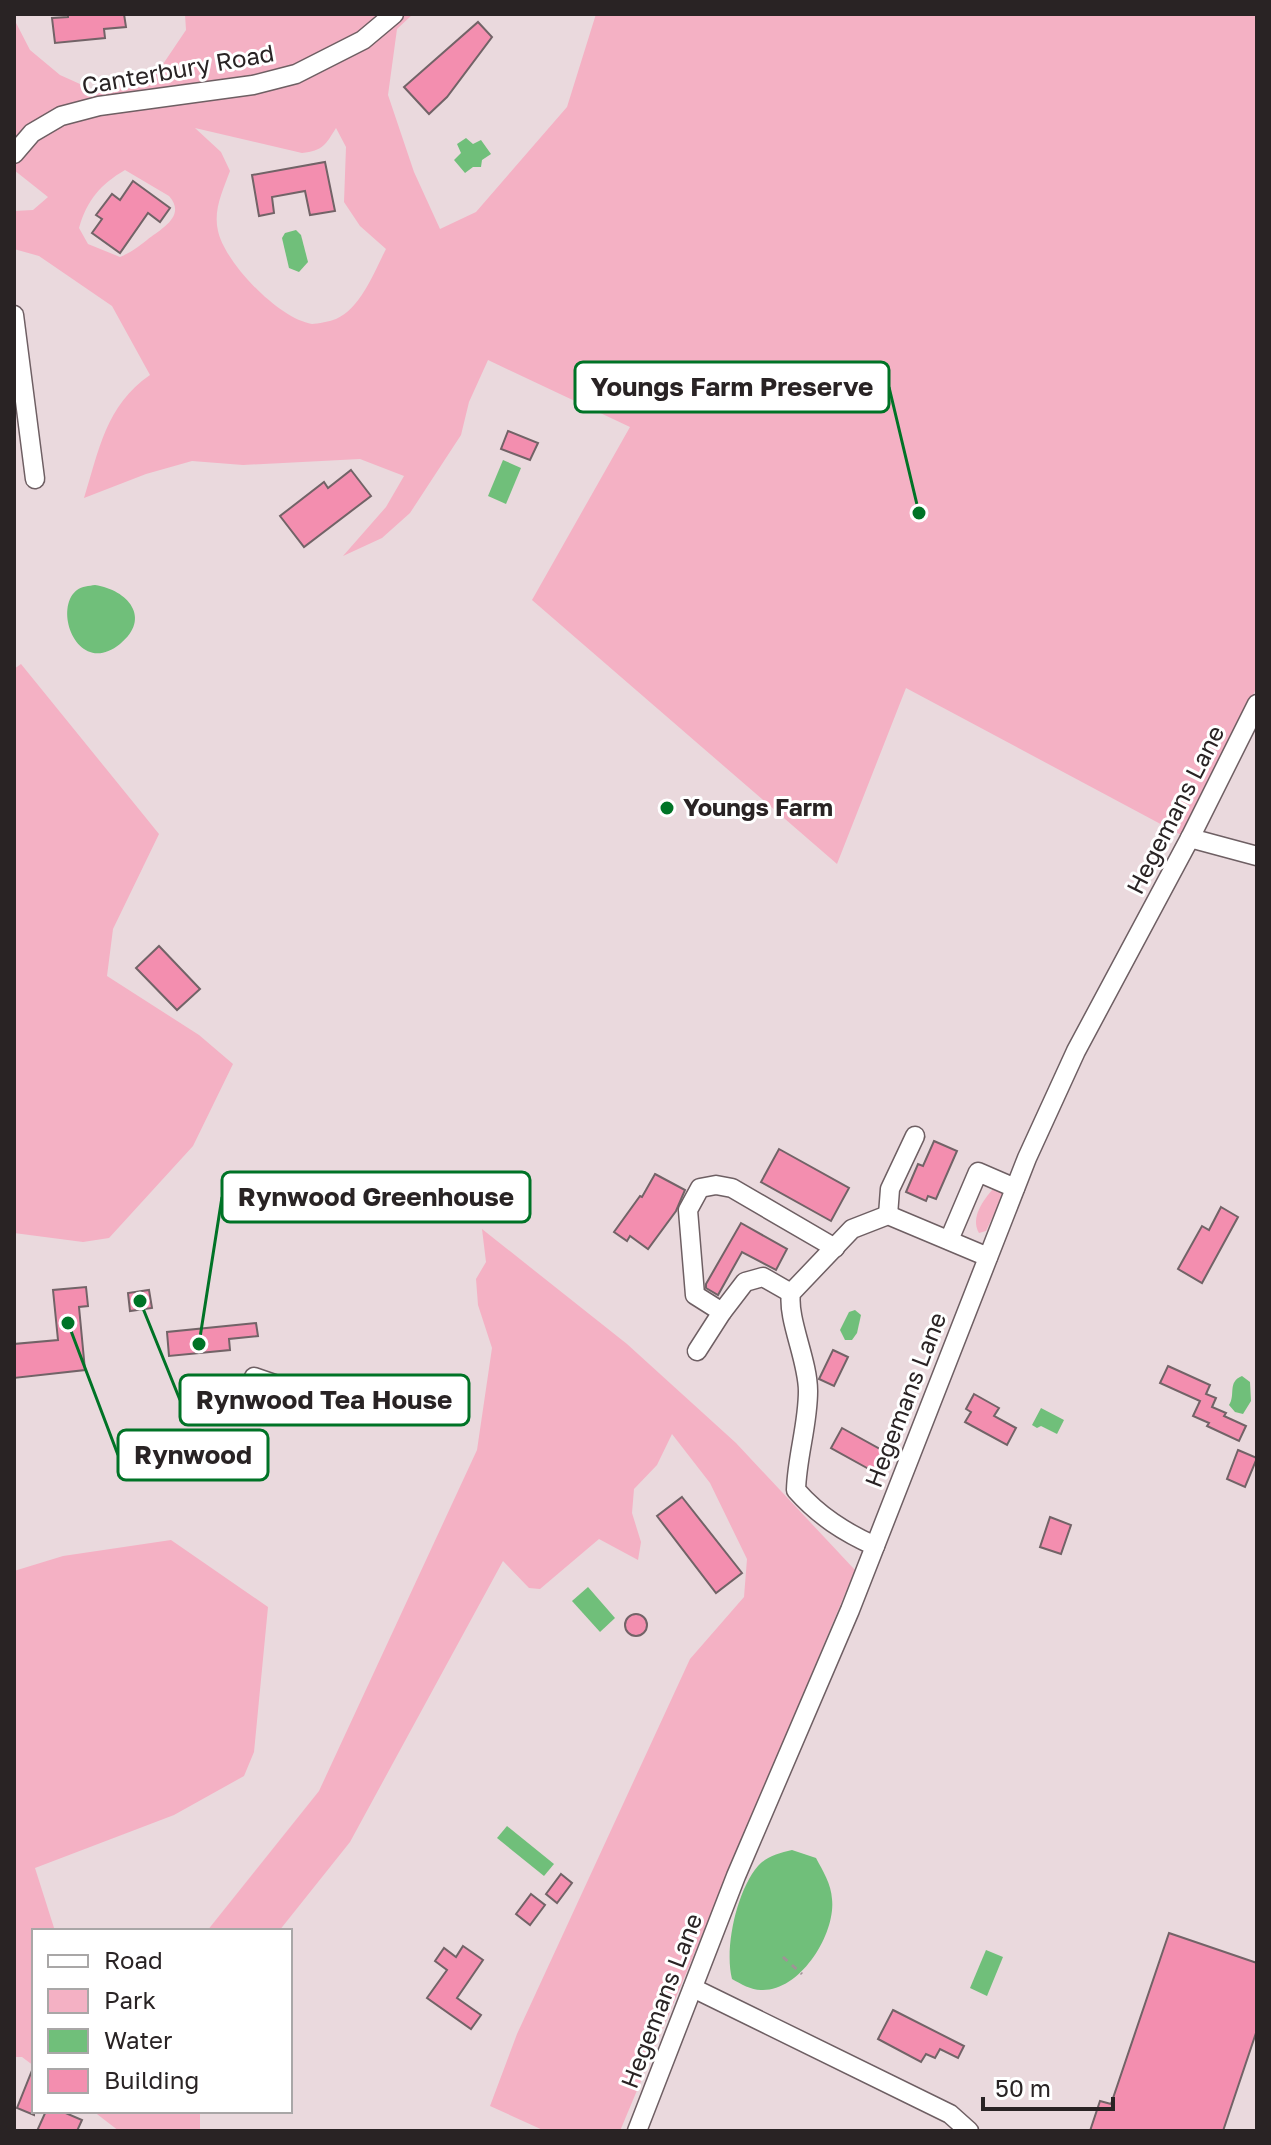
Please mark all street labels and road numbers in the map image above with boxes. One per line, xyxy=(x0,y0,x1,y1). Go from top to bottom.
street label: Canterbury Road xyxy=(79,37,276,100)
street label: Hegemans Lane xyxy=(1120,720,1230,898)
street label: Hegemans Lane xyxy=(858,1308,951,1491)
street label: Hegemans Lane xyxy=(614,1909,707,2092)

